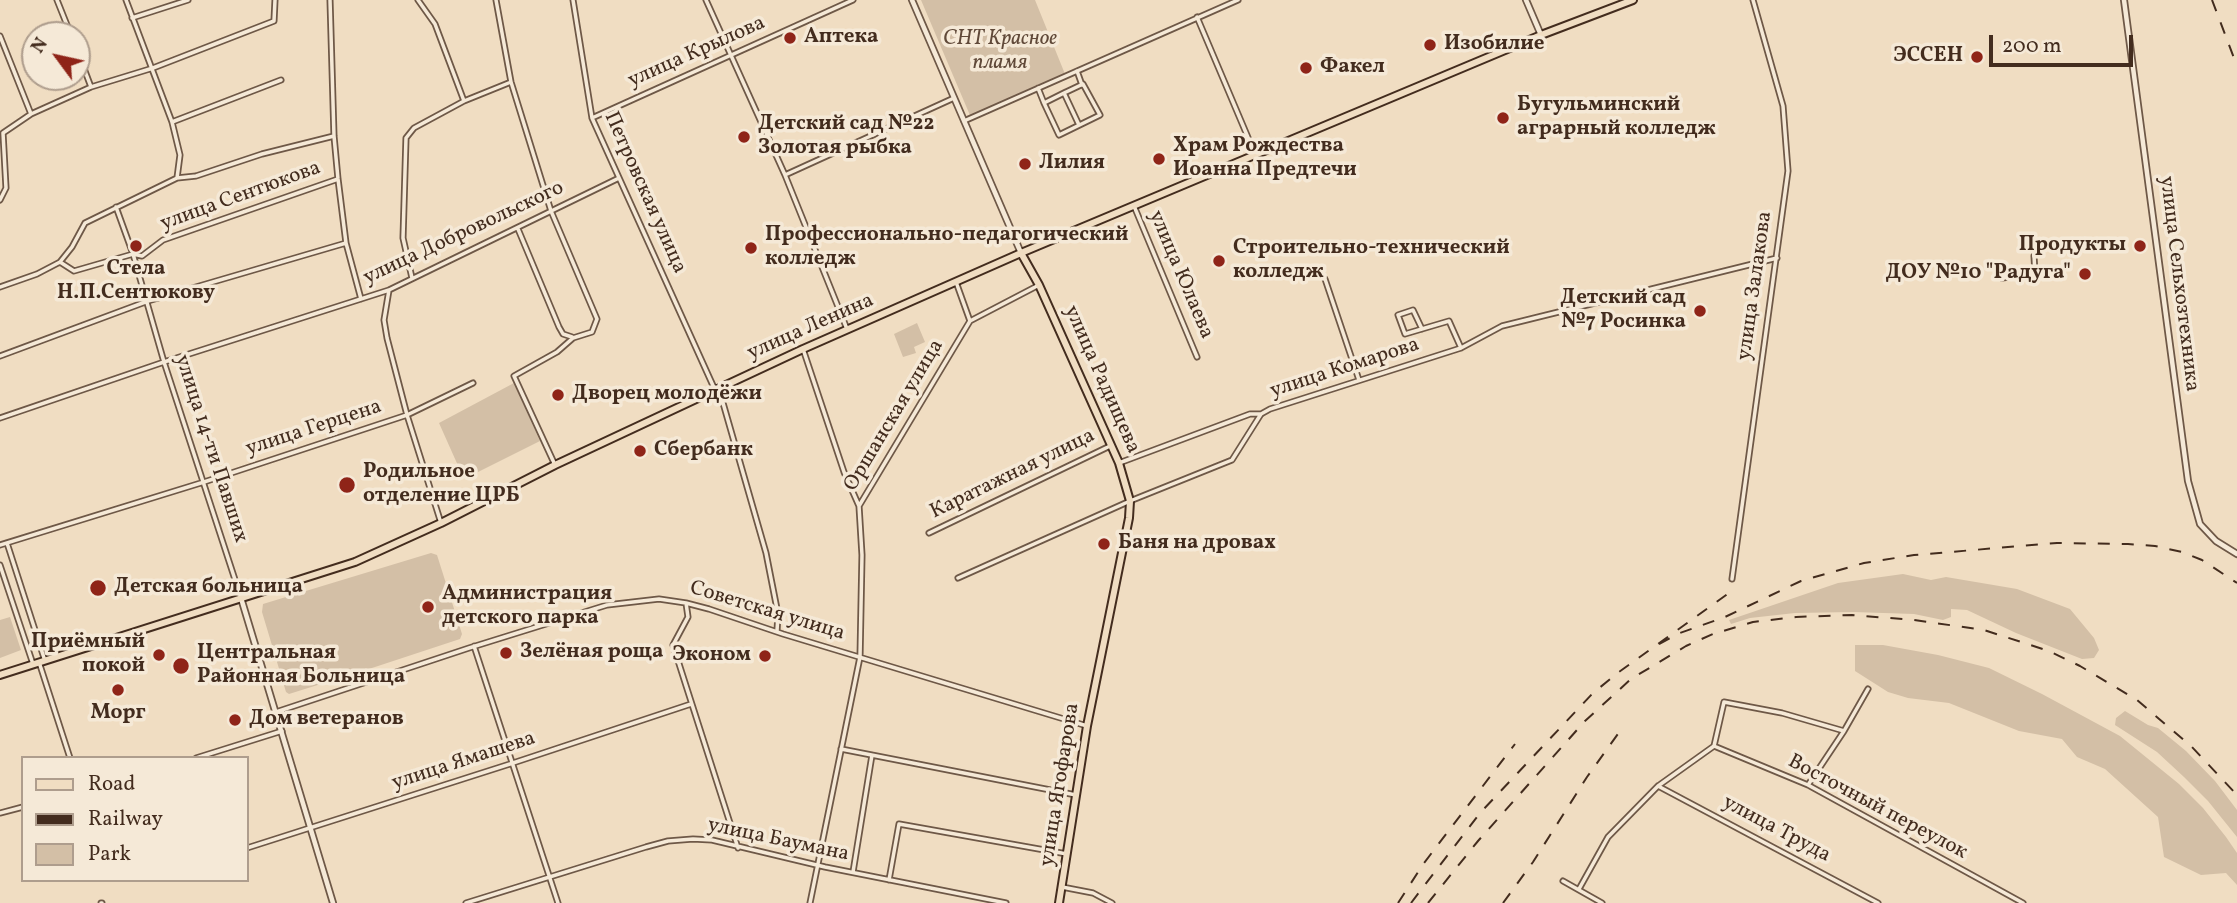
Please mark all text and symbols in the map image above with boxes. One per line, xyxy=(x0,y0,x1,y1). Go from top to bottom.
street label: улица Крылова xyxy=(624,11,770,95)
north arrow xyxy=(21,21,91,91)
scale bar xyxy=(1992,21,2136,65)
place label: Аптека xyxy=(804,25,879,51)
park label: СНТ Красное пламя xyxy=(943,27,1057,77)
marker: Аптека xyxy=(782,30,798,46)
place label: Изобилие xyxy=(1444,32,1545,58)
text: 200 m xyxy=(2002,32,2062,61)
text: N xyxy=(25,33,55,59)
marker: Изобилие xyxy=(1422,37,1438,53)
place label: ЭССЕН xyxy=(1893,44,1963,70)
marker: ЭССЕН xyxy=(1969,49,1985,65)
place label: Факел xyxy=(1320,55,1385,81)
marker: Факел xyxy=(1298,60,1314,76)
place label: Бугульминский аграрный колледж xyxy=(1517,93,1716,143)
street label: Петровская улица xyxy=(597,108,691,278)
marker: Бугульминский аграрный колледж xyxy=(1495,110,1511,126)
place label: Детский сад №22 Золотая рыбка xyxy=(758,112,934,162)
marker: Детский сад №22 Золотая рыбка xyxy=(736,129,752,145)
place label: Храм Рождества Иоанна Предтечи xyxy=(1173,134,1357,184)
place label: Лилия xyxy=(1039,151,1105,177)
marker: Храм Рождества Иоанна Предтечи xyxy=(1151,151,1167,167)
street label: улица Сентюкова xyxy=(157,156,325,238)
marker: Лилия xyxy=(1017,156,1033,172)
street label: улица Сельхозтехника xyxy=(2152,175,2204,393)
street label: улица Добровольского xyxy=(360,176,568,292)
street label: улица Юлаева xyxy=(1142,207,1218,343)
street label: улица Залакова xyxy=(1733,210,1779,362)
place label: Профессионально-педагогический колледж xyxy=(765,223,1129,273)
place label: Продукты xyxy=(2019,233,2126,259)
place label: Строительно-технический колледж xyxy=(1233,236,1510,286)
marker: Стела Н.П.Сентюкову xyxy=(128,238,144,254)
marker: Продукты xyxy=(2132,238,2148,254)
marker: Профессионально-педагогический колледж xyxy=(743,240,759,256)
marker: Строительно-технический колледж xyxy=(1211,253,1227,269)
place label: Стела Н.П.Сентюкову xyxy=(57,257,215,307)
place label: ДОУ №10 "Радуга" xyxy=(1885,261,2071,287)
marker: ДОУ №10 "Радуга" xyxy=(2077,266,2093,282)
place label: Детский сад №7 Росинка xyxy=(1560,286,1686,336)
street label: улица Ленина xyxy=(744,289,878,367)
street label: улица Радищева xyxy=(1057,302,1145,458)
marker: Детский сад №7 Росинка xyxy=(1692,303,1708,319)
street label: улица Комарова xyxy=(1267,333,1423,405)
street label: Оршанская улица xyxy=(840,335,950,497)
street label: улица 14-ти Павших xyxy=(168,352,252,546)
place label: Дворец молодёжи xyxy=(572,382,762,408)
marker: Дворец молодёжи xyxy=(550,387,566,403)
street label: улица Герцена xyxy=(243,395,385,463)
street label: Каратажная улица xyxy=(927,424,1099,526)
place label: Сбербанк xyxy=(654,438,753,464)
marker: Сбербанк xyxy=(632,443,648,459)
place label: Родильное отделение ЦРБ xyxy=(363,460,520,510)
marker: Родильное отделение ЦРБ xyxy=(337,475,357,495)
place label: Баня на дровах xyxy=(1118,531,1276,557)
marker: Баня на дровах xyxy=(1096,536,1112,552)
place label: Детская больница xyxy=(114,575,303,601)
street label: Советская улица xyxy=(687,576,847,648)
marker: Детская больница xyxy=(88,578,108,598)
place label: Администрация детского парка xyxy=(442,582,612,632)
marker: Администрация детского парка xyxy=(420,599,436,615)
place label: Приёмный покой xyxy=(31,630,145,680)
place label: Зелёная роща xyxy=(520,640,664,666)
place label: Центральная Районная Больница xyxy=(197,641,405,691)
place label: Эконом xyxy=(672,643,751,669)
marker: Зелёная роща xyxy=(498,645,514,661)
marker: Приёмный покой xyxy=(151,647,167,663)
marker: Эконом xyxy=(757,648,773,664)
marker: Центральная Районная Больница xyxy=(171,656,191,676)
marker: Морг xyxy=(110,682,126,698)
place label: Морг xyxy=(90,701,146,727)
street label: улица Ягофарова xyxy=(1036,701,1086,869)
place label: Дом ветеранов xyxy=(249,707,404,733)
marker: Дом ветеранов xyxy=(227,712,243,728)
street label: улица Ямашева xyxy=(389,727,539,797)
street label: Восточный переулок xyxy=(1783,750,1971,866)
legend xyxy=(21,756,248,882)
text: Road xyxy=(88,770,135,799)
street label: улица Труда xyxy=(1718,791,1834,869)
text: Railway xyxy=(88,805,163,834)
street label: улица Баумана xyxy=(705,814,851,868)
text: Park xyxy=(88,840,131,869)

